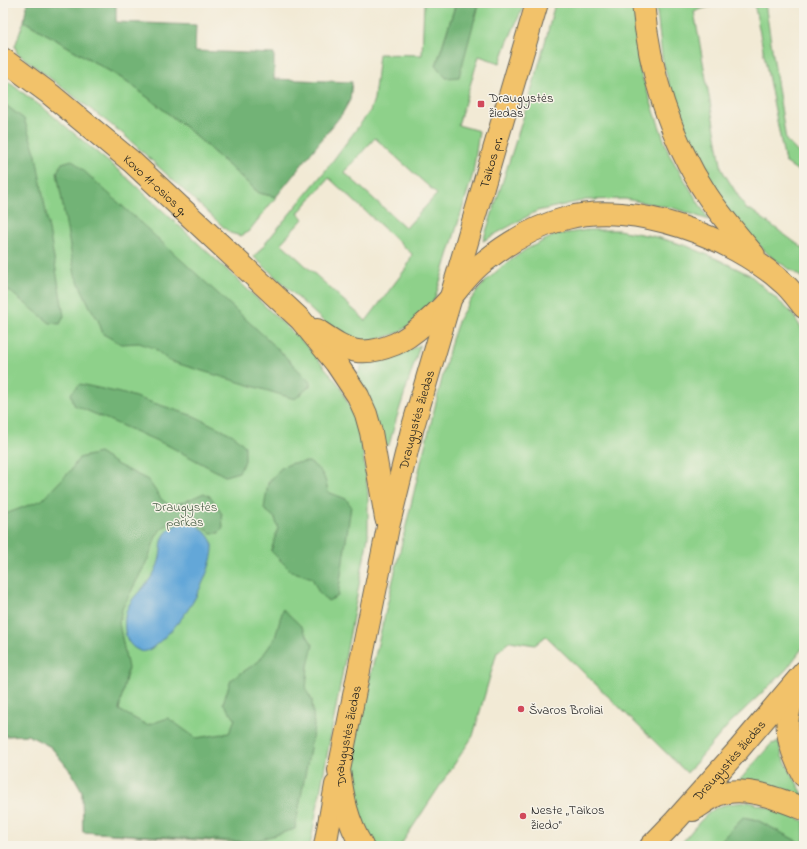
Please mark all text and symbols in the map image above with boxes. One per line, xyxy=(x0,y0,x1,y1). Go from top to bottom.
place label: Draugystės žiedas xyxy=(488,89,554,123)
marker: Draugystės žiedas xyxy=(476,99,486,109)
street label: Taikos pr. xyxy=(475,134,509,191)
street label: Kovo 11-osios g. xyxy=(119,151,192,221)
street label: Draugystės žiedas xyxy=(394,368,440,472)
park label: Draugystės parkas xyxy=(152,498,218,532)
street label: Draugystės žiedas xyxy=(331,684,367,788)
place label: Švaros Broliai xyxy=(529,701,603,720)
marker: Švaros Broliai xyxy=(516,704,526,714)
street label: Draugystės žiedas xyxy=(688,716,771,807)
place label: Neste „Taikos žiedo“ xyxy=(531,801,605,835)
marker: Neste „Taikos žiedo“ xyxy=(518,811,528,821)

